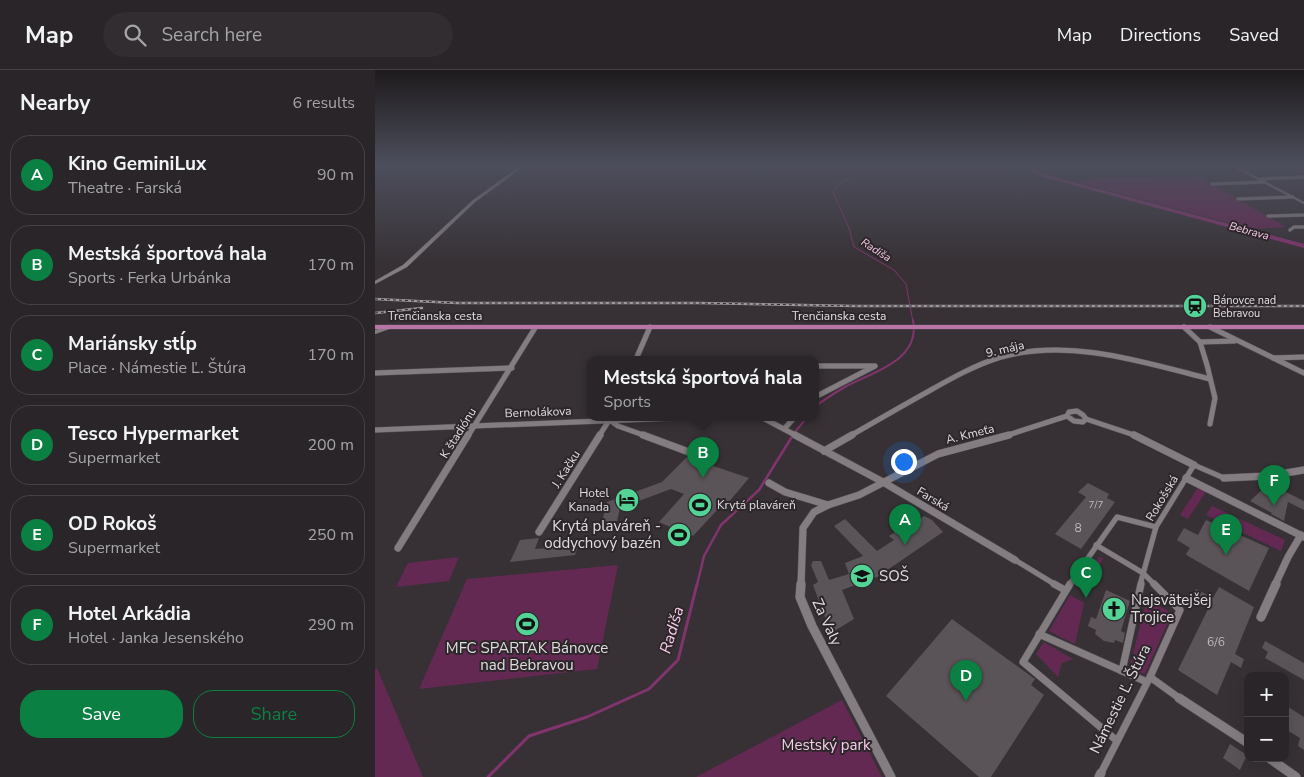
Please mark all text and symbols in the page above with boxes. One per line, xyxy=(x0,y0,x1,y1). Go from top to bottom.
search box xyxy=(103,12,453,57)
text: Map xyxy=(25,19,73,51)
icon: search xyxy=(121,21,149,49)
text: Search here xyxy=(161,22,262,48)
text: Map xyxy=(1057,23,1092,47)
text: Directions xyxy=(1120,23,1201,47)
text: Saved xyxy=(1229,23,1279,47)
text: Nearby xyxy=(20,89,90,117)
text: 6 results xyxy=(293,92,355,114)
text: Kino GeminiLux xyxy=(68,151,206,177)
text: A xyxy=(31,164,43,186)
text: 90 m xyxy=(317,164,354,186)
text: Theatre · Farská xyxy=(68,177,182,199)
water label: Bebrava xyxy=(1227,218,1271,244)
water label: Radiša xyxy=(858,235,894,265)
text: Mestská športová hala xyxy=(68,241,267,267)
text: B xyxy=(31,254,43,276)
text: 170 m xyxy=(307,254,354,276)
text: Sports · Ferka Urbánka xyxy=(68,267,231,289)
station icon: Bánovce nad Bebravou xyxy=(1182,293,1208,319)
place label: Bánovce nad Bebravou xyxy=(1213,293,1276,321)
street label: Trenčianska cesta xyxy=(388,308,482,324)
street label: Trenčianska cesta xyxy=(792,308,886,324)
text: Mariánsky stĺp xyxy=(68,331,197,357)
street label: 9. mája xyxy=(984,337,1026,361)
text: C xyxy=(32,344,42,366)
text: 170 m xyxy=(307,344,354,366)
popup xyxy=(587,356,819,421)
text: Place · Námestie Ľ. Štúra xyxy=(68,357,246,379)
text: Mestská športová hala xyxy=(603,365,803,391)
text: Sports xyxy=(603,391,651,413)
street label: Bernolákova xyxy=(504,403,572,421)
street label: K štadiónu xyxy=(436,405,480,461)
street label: A. Kmeťa xyxy=(944,420,996,448)
text: Tesco Hypermarket xyxy=(68,421,239,447)
text: D xyxy=(31,434,43,456)
text: 200 m xyxy=(307,434,354,456)
pin: B xyxy=(687,437,719,478)
text: Supermarket xyxy=(68,447,160,469)
street label: J. Kačku xyxy=(548,447,584,492)
your location xyxy=(891,449,917,475)
pin: F xyxy=(1258,465,1290,506)
street label: Rokošská xyxy=(1142,472,1182,524)
street label: Farská xyxy=(914,483,952,515)
place label: Hotel Kanada xyxy=(569,485,609,515)
hotel icon: Hotel Kanada xyxy=(614,487,640,513)
sports icon: Krytá plaváreň xyxy=(687,492,713,518)
place label: Krytá plaváreň xyxy=(717,497,796,513)
house number: 7/7 xyxy=(1089,498,1103,512)
pin: A xyxy=(889,504,921,545)
text: OD Rokoš xyxy=(68,511,156,537)
pin: E xyxy=(1210,514,1242,555)
place label: Krytá plaváreň - oddychový bazén xyxy=(544,516,661,553)
house number: 8 xyxy=(1074,520,1082,536)
sports icon: Krytá plaváreň - oddychový bazén xyxy=(666,522,692,548)
text: E xyxy=(32,524,42,546)
text: 250 m xyxy=(307,524,354,546)
text: Supermarket xyxy=(68,537,160,559)
pin: C xyxy=(1070,557,1102,598)
school or university icon: SOŠ xyxy=(849,563,875,589)
place label: SOŠ xyxy=(879,565,909,586)
place label: Najsvätejšej Trojice xyxy=(1131,590,1212,627)
street label: Za Valy xyxy=(807,595,847,649)
church icon: Najsvätejšej Trojice xyxy=(1101,596,1127,622)
text: Hotel Arkádia xyxy=(68,601,191,627)
water label: Radiša xyxy=(654,604,690,656)
sports icon: MFC SPARTAK Bánovce nad Bebravou xyxy=(514,611,540,637)
text: F xyxy=(33,614,42,636)
text: 290 m xyxy=(307,614,354,636)
text: Hotel · Janka Jesenského xyxy=(68,627,244,649)
house number: 6/6 xyxy=(1207,634,1225,650)
place label: MFC SPARTAK Bánovce nad Bebravou xyxy=(446,638,608,675)
street label: Námestie Ľ. Štúra xyxy=(1084,641,1155,757)
pin: D xyxy=(950,660,982,701)
map controls xyxy=(1244,672,1289,762)
button: + xyxy=(1244,672,1289,717)
button: Save xyxy=(20,690,183,738)
button: Share xyxy=(193,690,355,738)
button: − xyxy=(1244,717,1289,762)
park label: Mestský park xyxy=(782,735,871,755)

